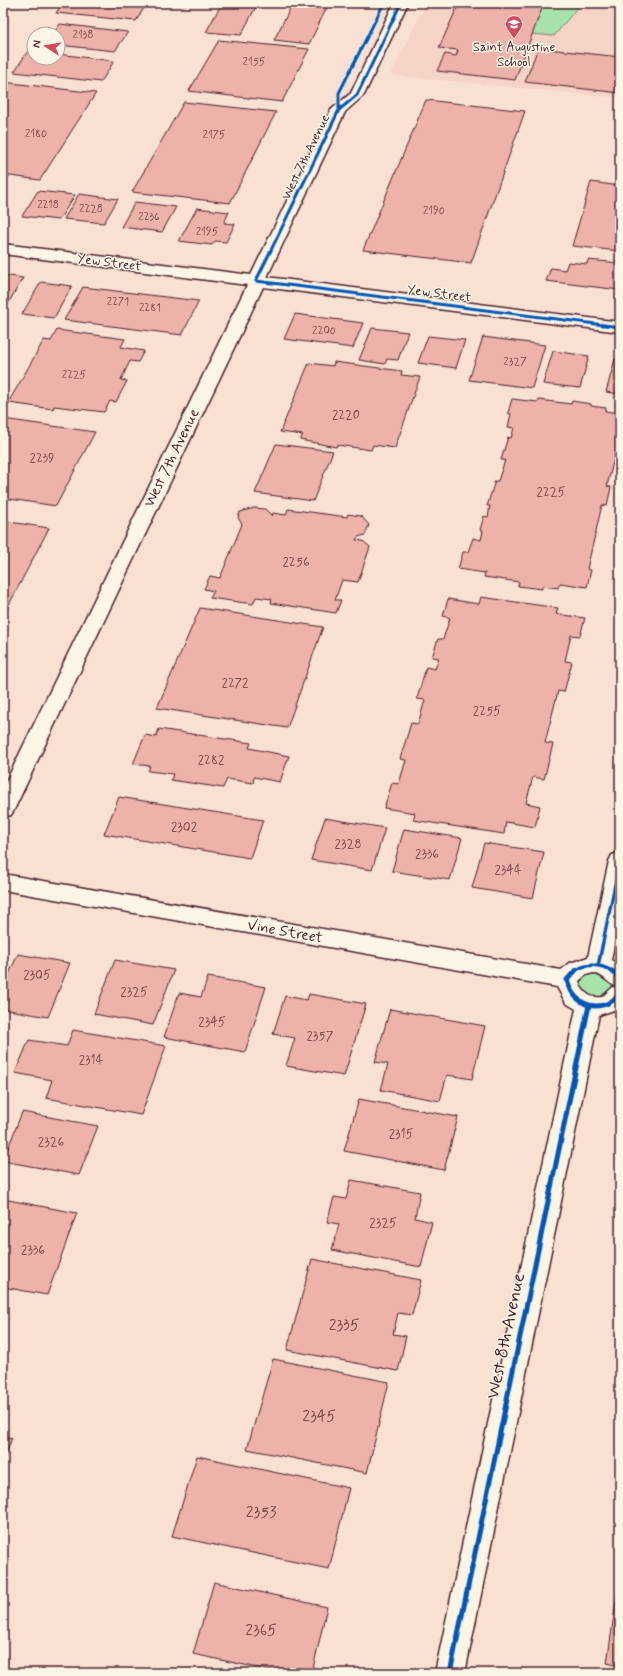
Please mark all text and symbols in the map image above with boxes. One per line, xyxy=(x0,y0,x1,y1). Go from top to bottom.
school or university icon: Saint Augustine School xyxy=(504,14,524,39)
north arrow xyxy=(26,26,66,66)
house number: 2138 xyxy=(73,28,93,42)
text: N xyxy=(30,39,45,49)
place label: Saint Augustine School xyxy=(473,39,555,71)
house number: 2155 xyxy=(243,55,266,69)
street label: West 7th Avenue xyxy=(278,111,334,203)
house number: 2180 xyxy=(25,127,47,141)
house number: 2175 xyxy=(203,128,226,142)
house number: 2218 xyxy=(37,198,59,212)
house number: 2228 xyxy=(79,202,103,216)
house number: 2190 xyxy=(423,204,445,218)
house number: 2236 xyxy=(138,210,160,224)
house number: 2195 xyxy=(196,225,219,239)
street label: Yew Street xyxy=(76,251,142,275)
street label: Yew Street xyxy=(406,282,472,306)
house number: 2271 xyxy=(107,295,129,309)
house number: 2281 xyxy=(139,301,161,315)
house number: 2200 xyxy=(312,324,336,338)
house number: 2327 xyxy=(503,355,527,369)
house number: 2225 xyxy=(62,368,87,382)
street label: West 7th Avenue xyxy=(139,405,205,511)
house number: 2220 xyxy=(332,407,360,424)
house number: 2239 xyxy=(30,450,54,467)
house number: 2225 xyxy=(537,484,566,501)
house number: 2256 xyxy=(282,554,310,571)
house number: 2272 xyxy=(222,675,249,692)
house number: 2255 xyxy=(473,703,501,720)
house number: 2282 xyxy=(198,752,225,769)
house number: 2302 xyxy=(171,819,198,836)
house number: 2328 xyxy=(335,836,361,853)
house number: 2336 xyxy=(415,846,439,863)
house number: 2344 xyxy=(494,862,522,879)
street label: Vine Street xyxy=(246,916,324,948)
house number: 2305 xyxy=(23,967,51,984)
house number: 2325 xyxy=(120,984,148,1001)
house number: 2345 xyxy=(198,1014,226,1031)
house number: 2357 xyxy=(307,1028,334,1045)
house number: 2314 xyxy=(79,1052,104,1069)
house number: 2315 xyxy=(389,1126,414,1143)
house number: 2326 xyxy=(38,1134,64,1151)
house number: 2325 xyxy=(369,1215,397,1232)
house number: 2336 xyxy=(21,1242,45,1259)
street label: West 8th Avenue xyxy=(481,1271,531,1401)
house number: 2335 xyxy=(329,1315,359,1336)
house number: 2345 xyxy=(302,1406,336,1427)
house number: 2353 xyxy=(246,1502,276,1523)
house number: 2365 xyxy=(245,1620,277,1641)

